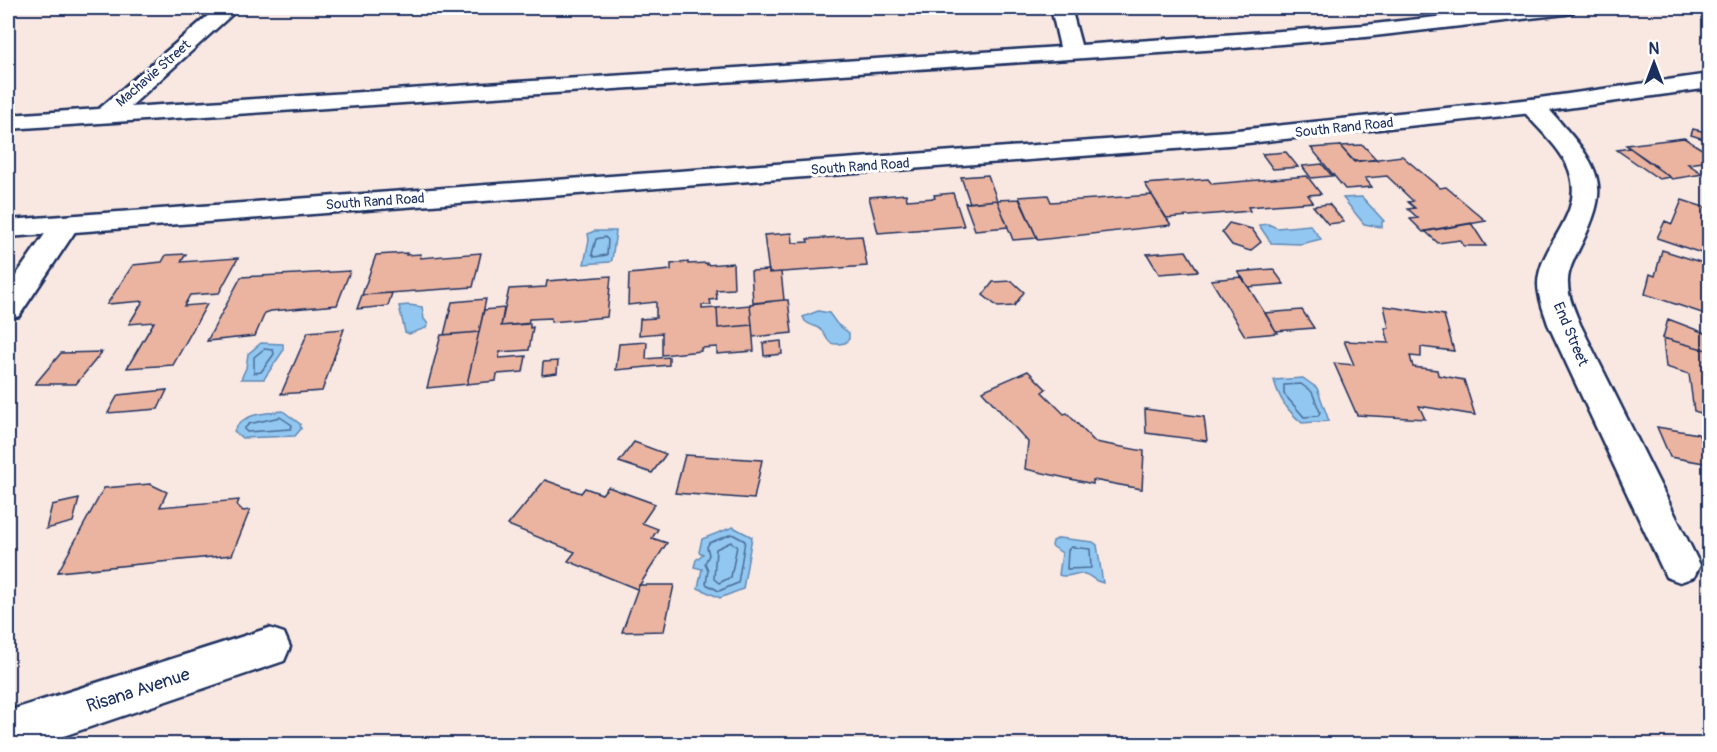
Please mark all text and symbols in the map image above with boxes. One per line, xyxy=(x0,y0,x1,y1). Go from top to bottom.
north arrow xyxy=(1624,33,1684,93)
street label: Machavie Street xyxy=(112,36,194,110)
text: N xyxy=(1649,39,1660,59)
street label: South Rand Road xyxy=(1294,114,1394,141)
street label: South Rand Road xyxy=(810,155,910,178)
street label: South Rand Road xyxy=(325,190,425,213)
street label: End Street xyxy=(1549,299,1593,370)
street label: Risana Avenue xyxy=(84,663,193,718)

